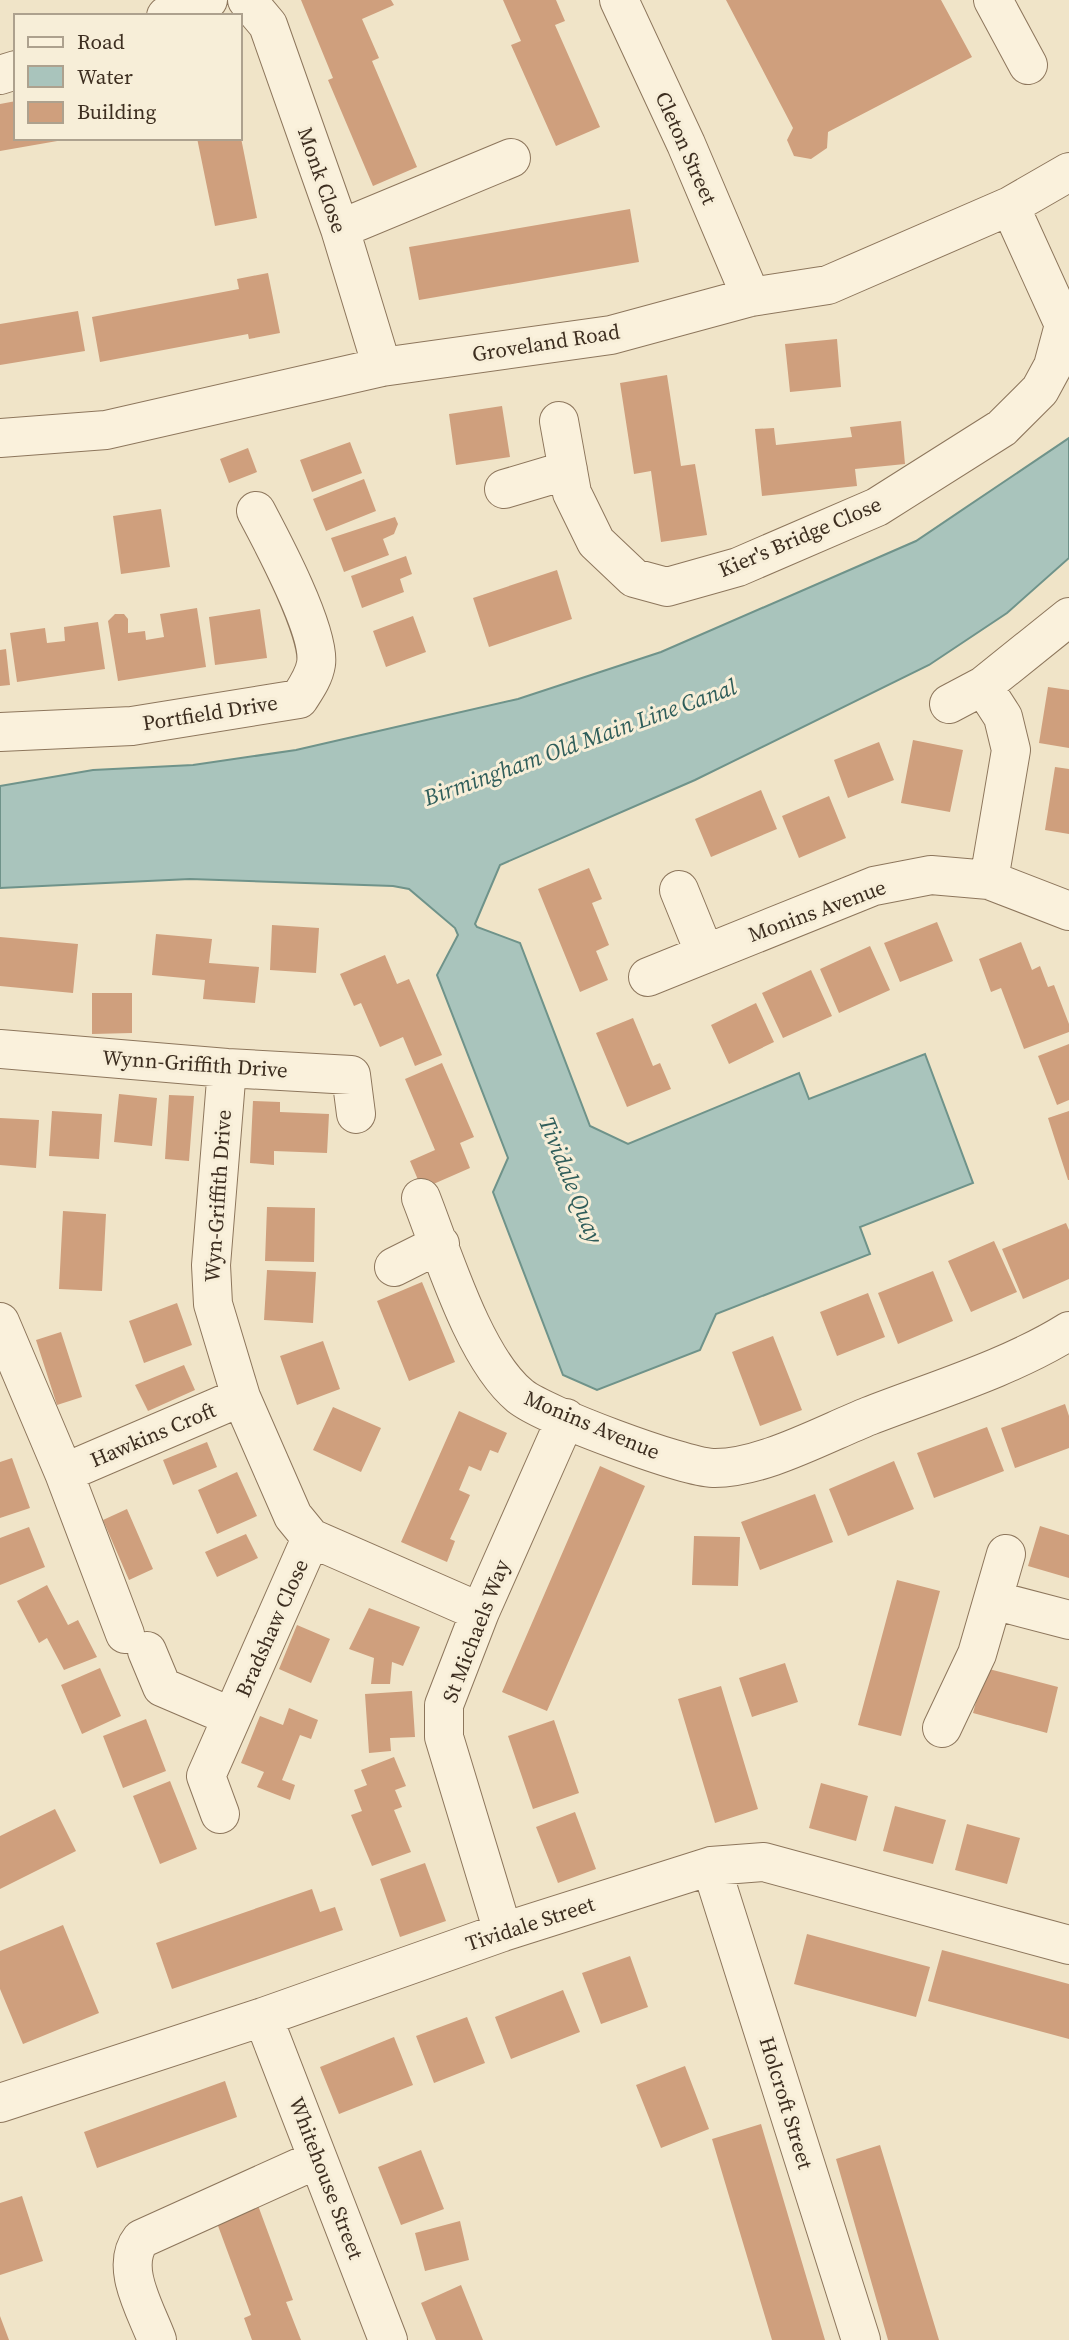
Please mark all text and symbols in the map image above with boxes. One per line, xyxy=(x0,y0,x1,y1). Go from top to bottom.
legend xyxy=(14,14,242,140)
text: Road xyxy=(77,27,125,56)
text: Water xyxy=(77,62,133,91)
street label: Cleton Street xyxy=(649,87,724,209)
text: Building xyxy=(77,97,156,126)
street label: Monk Close xyxy=(291,123,354,237)
street label: Groveland Road xyxy=(470,317,622,368)
street label: Kier's Bridge Close xyxy=(714,489,886,584)
water label: Birmingham Old Main Line Canal xyxy=(418,670,741,814)
street label: Portfield Drive xyxy=(140,688,280,738)
street label: Monins Avenue xyxy=(744,872,890,949)
street label: Wynn-Griffith Drive xyxy=(101,1043,289,1084)
street label: Wyn-Griffith Drive xyxy=(197,1109,238,1283)
water label: Tividale Quay xyxy=(531,1112,611,1249)
street label: Monins Avenue xyxy=(520,1383,664,1466)
street label: Hawkins Croft xyxy=(86,1395,220,1474)
street label: Bradshaw Close xyxy=(228,1554,315,1701)
street label: St Michaels Way xyxy=(435,1555,516,1706)
street label: Tividale Street xyxy=(462,1889,598,1958)
street label: Holcroft Street xyxy=(753,2033,820,2173)
street label: Whitehouse Street xyxy=(282,2093,371,2263)

